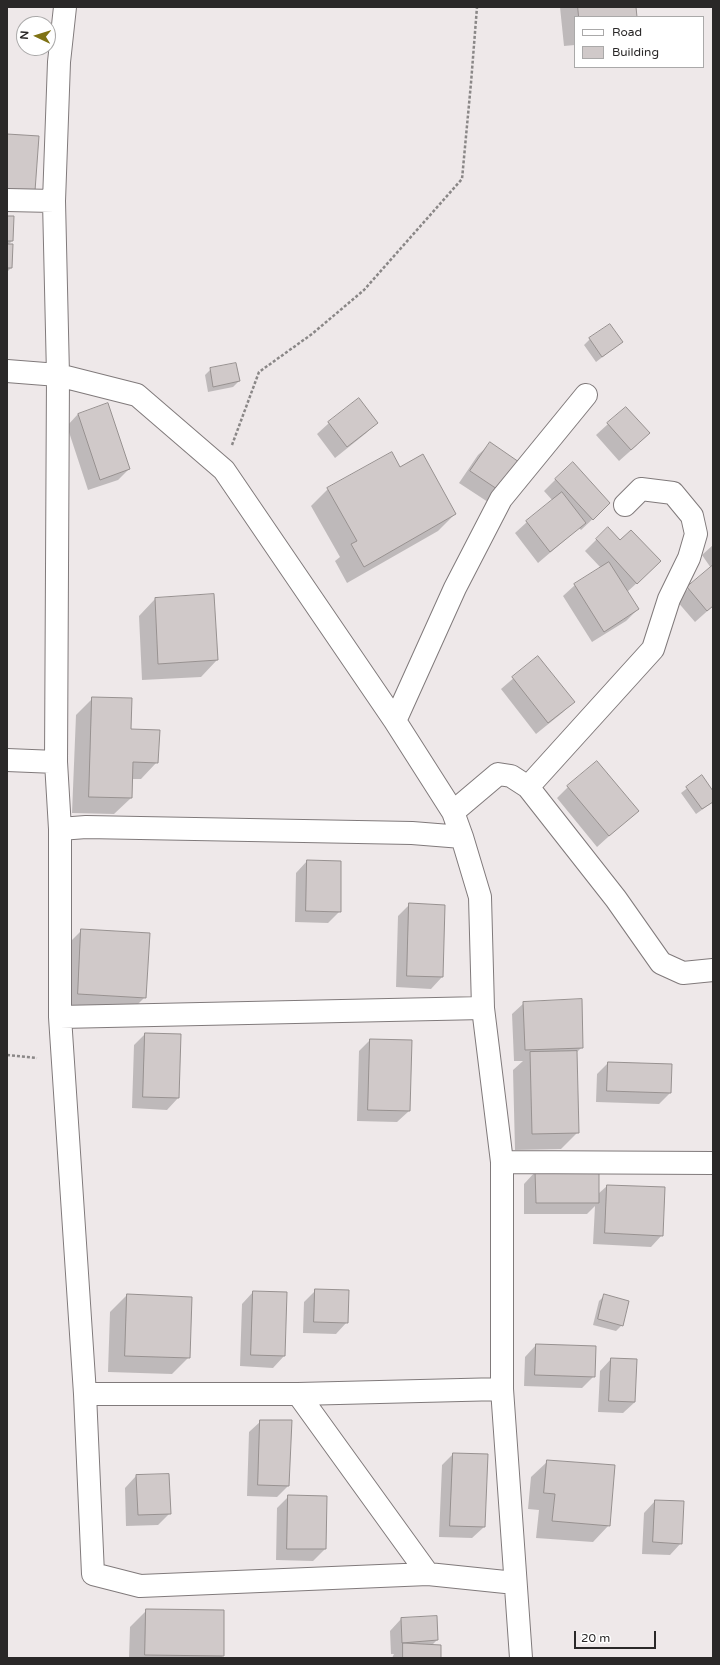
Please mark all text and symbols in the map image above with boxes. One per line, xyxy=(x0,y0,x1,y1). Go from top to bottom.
north arrow xyxy=(16,16,56,56)
legend xyxy=(574,16,704,68)
text: Road xyxy=(612,25,642,39)
text: N xyxy=(18,30,31,40)
text: Building xyxy=(612,45,659,59)
scale bar xyxy=(576,1623,658,1649)
text: 20 m xyxy=(581,1631,610,1645)

